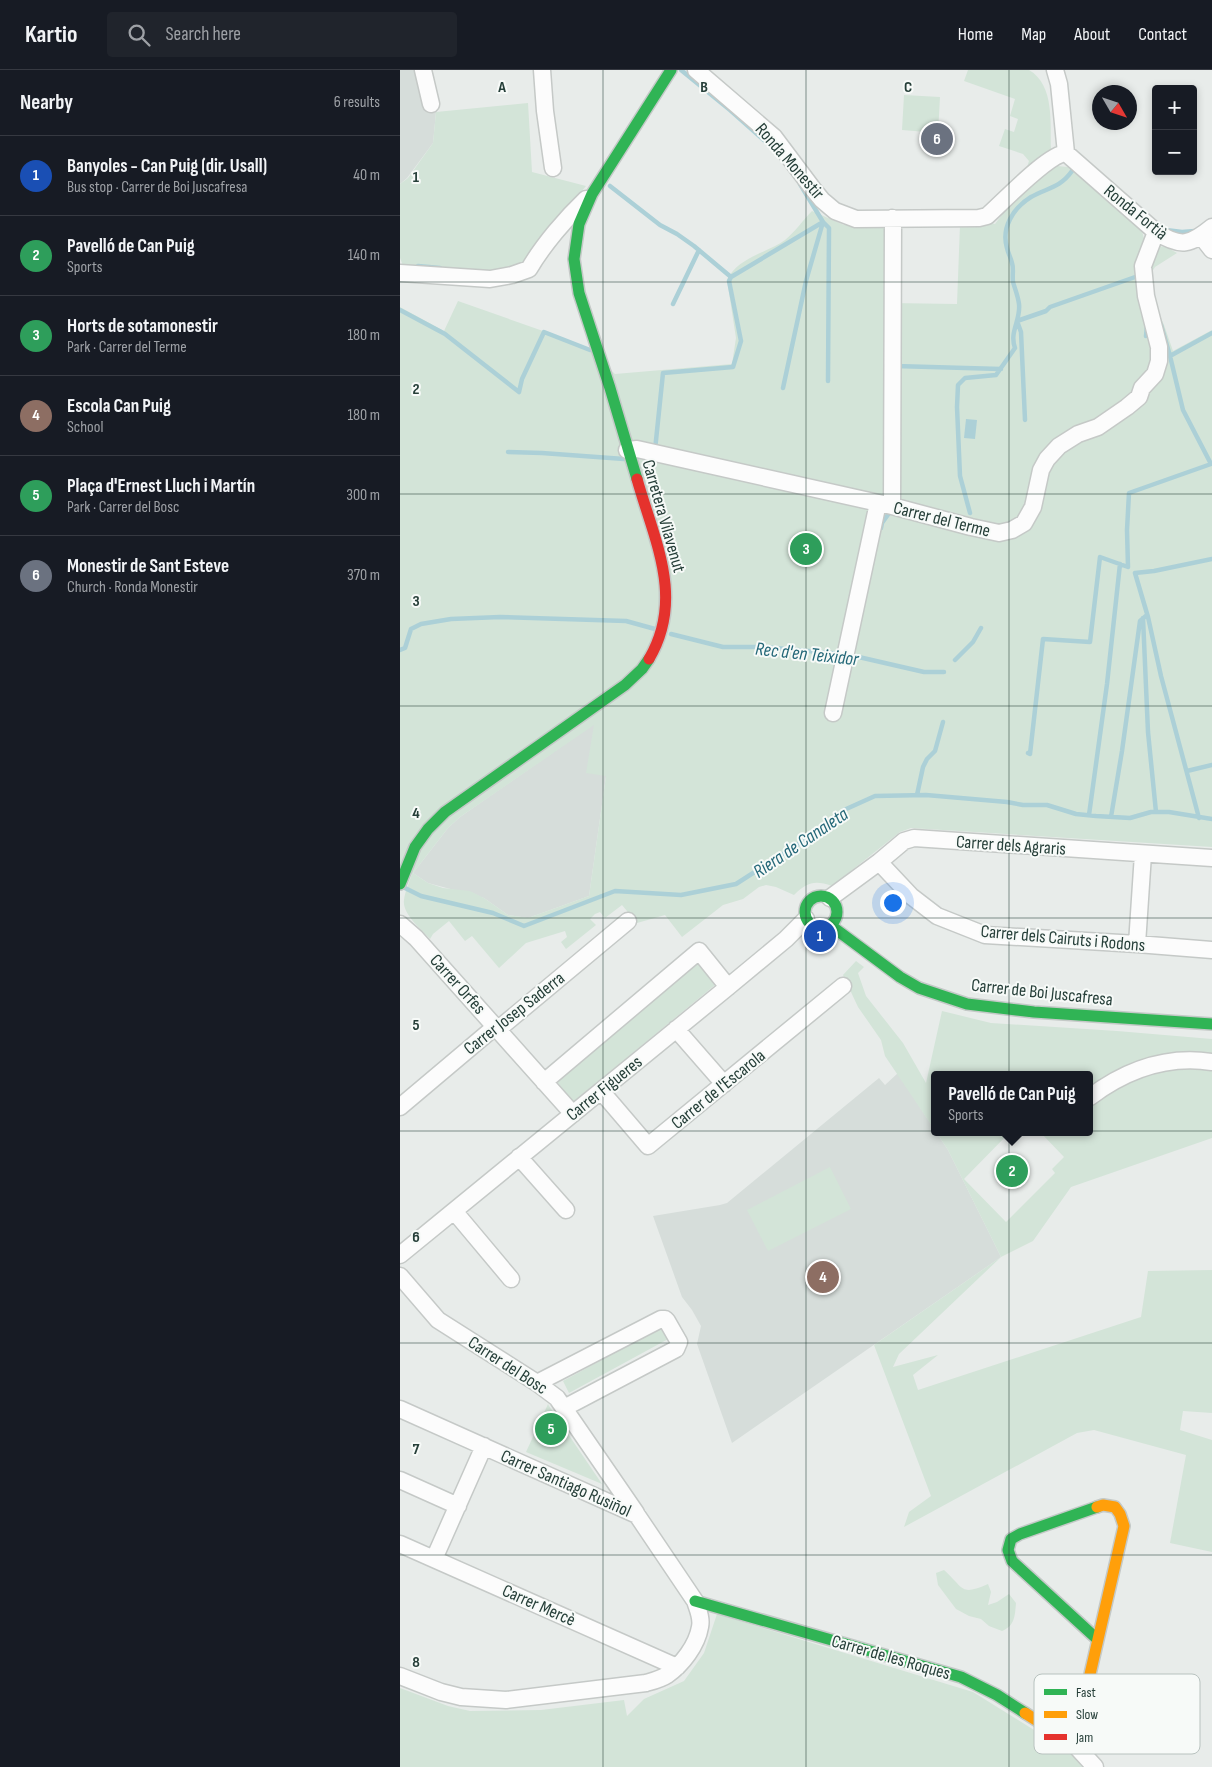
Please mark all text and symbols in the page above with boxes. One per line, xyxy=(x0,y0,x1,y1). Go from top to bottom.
search box xyxy=(107,12,457,57)
text: Kartio xyxy=(25,20,77,49)
icon: search xyxy=(125,21,153,49)
text: Search here xyxy=(165,23,241,46)
text: Home xyxy=(958,24,993,45)
text: Map xyxy=(1021,24,1046,45)
text: About xyxy=(1074,24,1110,45)
text: Contact xyxy=(1138,24,1187,45)
text: A xyxy=(497,78,506,97)
text: B xyxy=(700,78,708,97)
text: C xyxy=(904,78,912,97)
north arrow xyxy=(1092,85,1137,130)
map controls xyxy=(1152,85,1197,175)
button: + xyxy=(1152,85,1197,130)
text: Nearby xyxy=(20,90,73,115)
text: 6 results xyxy=(334,93,380,112)
street label: Ronda Monestir xyxy=(751,119,828,204)
pin: 6 xyxy=(921,120,953,158)
button: − xyxy=(1152,130,1197,175)
text: Banyoles - Can Puig (dir. Usall) xyxy=(67,155,267,178)
text: 1 xyxy=(33,166,39,185)
text: 40 m xyxy=(353,166,380,185)
text: 1 xyxy=(413,168,420,187)
text: Bus stop · Carrer de Boi Juscafresa xyxy=(67,178,248,197)
street label: Ronda Fortià xyxy=(1100,180,1172,244)
text: Pavelló de Can Puig xyxy=(67,235,195,258)
text: 2 xyxy=(32,246,40,265)
text: 140 m xyxy=(348,246,380,265)
text: Sports xyxy=(67,258,102,277)
text: Horts de sotamonestir xyxy=(67,315,218,338)
text: 3 xyxy=(32,326,40,345)
text: 180 m xyxy=(347,326,380,345)
text: Park · Carrer del Terme xyxy=(67,338,187,357)
text: 2 xyxy=(412,380,420,399)
text: Escola Can Puig xyxy=(67,395,171,418)
text: 4 xyxy=(32,406,40,425)
text: 180 m xyxy=(347,406,380,425)
text: School xyxy=(67,418,103,437)
street label: Carretera Vilavenut xyxy=(637,457,690,575)
text: Plaça d'Ernest Lluch i Martín xyxy=(67,475,255,498)
text: 5 xyxy=(32,486,40,505)
text: 300 m xyxy=(346,486,380,505)
street label: Carrer del Terme xyxy=(891,497,992,542)
text: Park · Carrer del Bosc xyxy=(67,498,179,517)
pin: 3 xyxy=(790,530,822,568)
text: Monestir de Sant Esteve xyxy=(67,555,229,578)
text: 6 xyxy=(32,566,40,585)
text: 370 m xyxy=(347,566,380,585)
text: Church · Ronda Monestir xyxy=(67,578,198,597)
text: 3 xyxy=(412,592,420,611)
water label: Rec d'en Teixidor xyxy=(754,638,860,671)
water label: Riera de Canaleta xyxy=(749,803,853,883)
text: 4 xyxy=(412,804,420,823)
street label: Carrer dels Agraris xyxy=(955,831,1067,860)
your location xyxy=(880,890,906,916)
pin: 1 xyxy=(804,917,836,955)
street label: Carrer dels Cairuts i Rodons xyxy=(980,921,1146,956)
street label: Carrer Orfes xyxy=(425,950,490,1019)
street label: Carrer Josep Saderra xyxy=(460,967,569,1059)
street label: Carrer de Boi Juscafresa xyxy=(970,975,1114,1010)
text: 5 xyxy=(412,1016,420,1035)
street label: Carrer de l'Escarola xyxy=(667,1045,770,1134)
street label: Carrer Figueres xyxy=(562,1051,647,1125)
popup xyxy=(931,1071,1093,1136)
text: Pavelló de Can Puig xyxy=(948,1083,1076,1106)
text: Sports xyxy=(948,1106,984,1125)
pin: 2 xyxy=(996,1152,1028,1190)
text: 6 xyxy=(412,1228,420,1247)
pin: 4 xyxy=(807,1258,839,1296)
street label: Carrer del Bosc xyxy=(464,1332,552,1399)
pin: 5 xyxy=(535,1410,567,1448)
text: 7 xyxy=(413,1440,420,1459)
street label: Carrer Santiago Rusiñol xyxy=(497,1445,634,1522)
street label: Carrer Mercè xyxy=(499,1580,579,1631)
street label: Carrer de les Roques xyxy=(829,1631,953,1684)
text: 8 xyxy=(412,1653,420,1672)
legend xyxy=(1034,1674,1200,1754)
text: Fast xyxy=(1076,1684,1096,1701)
text: Slow xyxy=(1076,1706,1098,1723)
text: Jam xyxy=(1075,1729,1093,1746)

